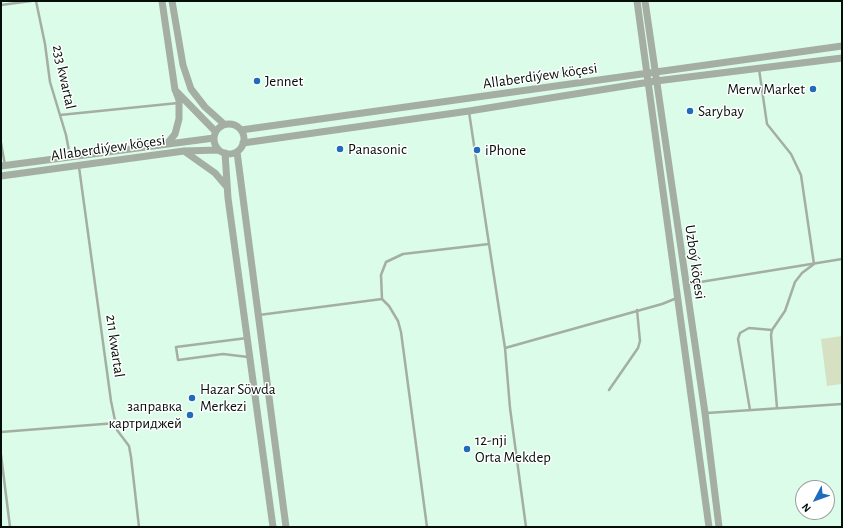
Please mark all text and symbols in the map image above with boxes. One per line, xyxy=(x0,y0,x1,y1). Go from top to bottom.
street label: 233 kwartal xyxy=(48,43,80,111)
street label: Allaberdiýew köçesi xyxy=(482,59,598,93)
place label: Jennet xyxy=(265,72,303,90)
marker: Jennet xyxy=(252,76,262,86)
place label: Merw Market xyxy=(727,80,805,98)
marker: Merw Market xyxy=(808,84,818,94)
place label: Sarybay xyxy=(698,102,744,120)
marker: Sarybay xyxy=(685,106,695,116)
street label: Allaberdiýew köçesi xyxy=(50,131,166,165)
place label: Panasonic xyxy=(348,140,407,158)
place label: iPhone xyxy=(485,141,526,159)
marker: Panasonic xyxy=(335,144,345,154)
marker: iPhone xyxy=(472,145,482,155)
street label: Uzboý köçesi xyxy=(681,224,709,300)
street label: 211 kwartal xyxy=(102,313,128,379)
place label: Hazar Söwda Merkezi xyxy=(200,380,276,415)
marker: Hazar Söwda Merkezi xyxy=(187,393,197,403)
place label: заправка картриджей xyxy=(108,397,182,432)
marker: заправка картриджей xyxy=(185,410,195,420)
place label: 12-nji Orta Mekdep xyxy=(475,431,551,466)
marker: 12-nji Orta Mekdep xyxy=(462,444,472,454)
north arrow xyxy=(795,480,835,520)
text: N xyxy=(800,501,813,514)

